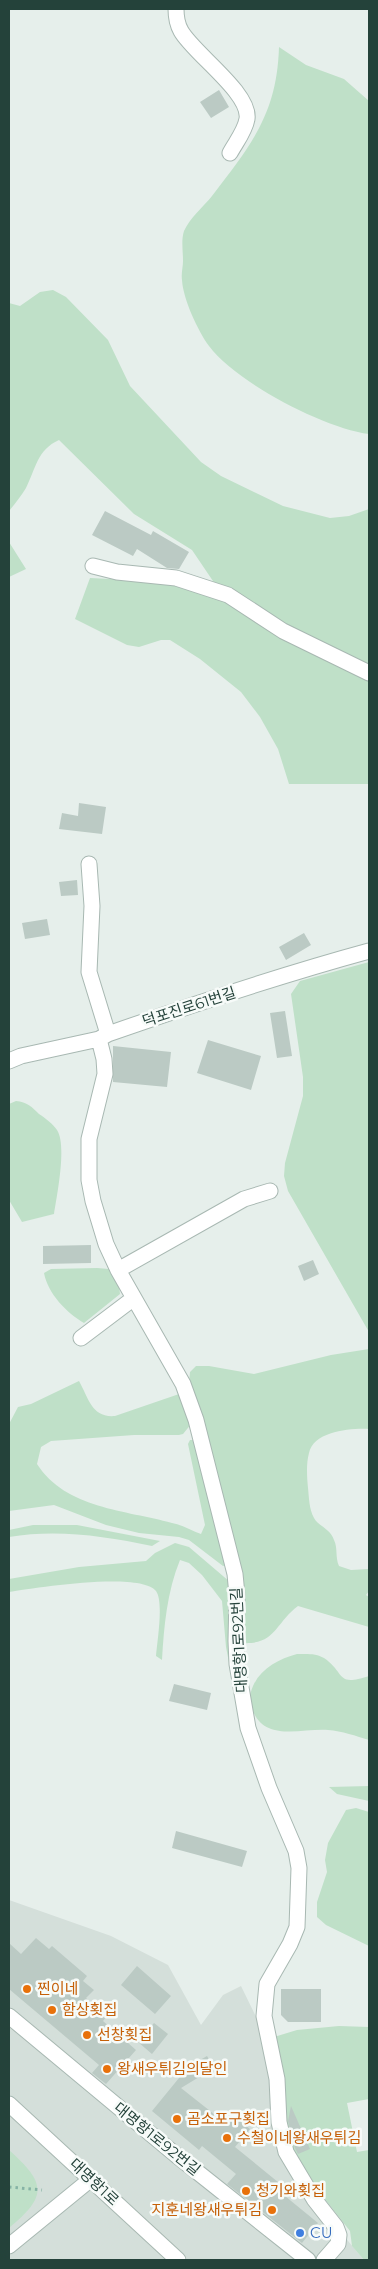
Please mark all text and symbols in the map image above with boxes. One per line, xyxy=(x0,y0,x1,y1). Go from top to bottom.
street label: 덕포진로61번길 xyxy=(140,982,238,1031)
street label: 대명항1로92번길 xyxy=(226,1587,251,1693)
place label: 찐이네 xyxy=(37,1979,78,1998)
marker: 찐이네 xyxy=(21,1983,33,1995)
place label: 함상횟집 xyxy=(62,2000,117,2019)
marker: 함상횟집 xyxy=(46,2004,58,2016)
place label: 선창횟집 xyxy=(97,2025,152,2044)
marker: 선창횟집 xyxy=(81,2029,93,2041)
place label: 왕새우튀김의달인 xyxy=(117,2059,227,2078)
marker: 왕새우튀김의달인 xyxy=(101,2063,113,2075)
street label: 대명항1로92번길 xyxy=(110,2098,204,2179)
place label: 곰소포구횟집 xyxy=(187,2109,270,2128)
marker: 곰소포구횟집 xyxy=(171,2113,183,2125)
place label: 수철이네왕새우튀김 xyxy=(237,2128,361,2147)
marker: 수철이네왕새우튀김 xyxy=(221,2132,233,2144)
street label: 대명항1로 xyxy=(66,2154,123,2209)
place label: 청기와횟집 xyxy=(256,2181,325,2200)
marker: 청기와횟집 xyxy=(240,2185,252,2197)
place label: 지훈네왕새우튀김 xyxy=(152,2200,262,2219)
marker: 지훈네왕새우튀김 xyxy=(266,2204,278,2216)
place label: CU xyxy=(310,2223,333,2242)
marker: CU xyxy=(294,2227,306,2239)

